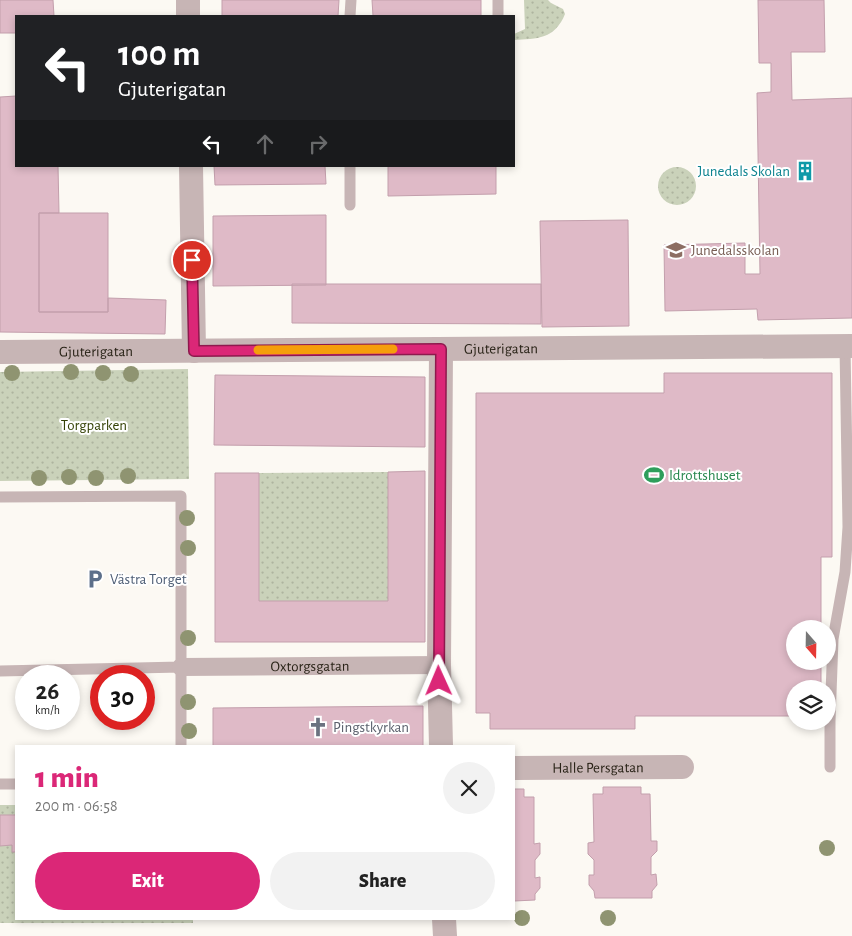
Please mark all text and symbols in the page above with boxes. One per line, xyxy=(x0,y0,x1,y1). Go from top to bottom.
icon: left xyxy=(35,35,100,100)
text: 100 m xyxy=(118,37,201,72)
text: Gjuterigatan xyxy=(118,78,226,100)
icon: left xyxy=(198,130,226,158)
icon: ahead xyxy=(251,130,279,158)
icon: right xyxy=(304,130,332,158)
building icon: Junedals Skolan xyxy=(794,160,816,182)
place label: Junedals Skolan xyxy=(698,164,790,179)
pin xyxy=(171,239,213,281)
school or university icon: Junedalsskolan xyxy=(665,239,687,261)
place label: Junedalsskolan xyxy=(691,243,779,258)
icon: arrive xyxy=(178,246,206,274)
street label: Gjuterigatan xyxy=(464,341,538,357)
street label: Gjuterigatan xyxy=(59,344,133,360)
park label: Torgparken xyxy=(61,418,127,433)
sports icon: Idrottshuset xyxy=(643,464,665,486)
place label: Idrottshuset xyxy=(669,468,741,483)
parking icon: Västra Torget xyxy=(84,568,106,590)
place label: Västra Torget xyxy=(110,572,187,587)
north arrow xyxy=(786,620,836,670)
map controls xyxy=(786,620,836,730)
position arrow xyxy=(412,654,464,706)
street label: Oxtorgsgatan xyxy=(270,659,350,674)
speed limit sign: 30 xyxy=(90,665,155,730)
text: 26 xyxy=(36,679,59,704)
button: layers xyxy=(786,680,836,730)
text: km/h xyxy=(35,704,60,716)
church icon: Pingstkyrkan xyxy=(307,716,329,738)
place label: Pingstkyrkan xyxy=(333,720,409,735)
street label: Halle Persgatan xyxy=(552,760,644,776)
button: close xyxy=(443,762,495,814)
text: 1 min xyxy=(35,763,99,793)
text: 200 m · 06:58 xyxy=(35,798,117,814)
button: Exit xyxy=(35,852,260,910)
button: Share xyxy=(270,852,495,910)

